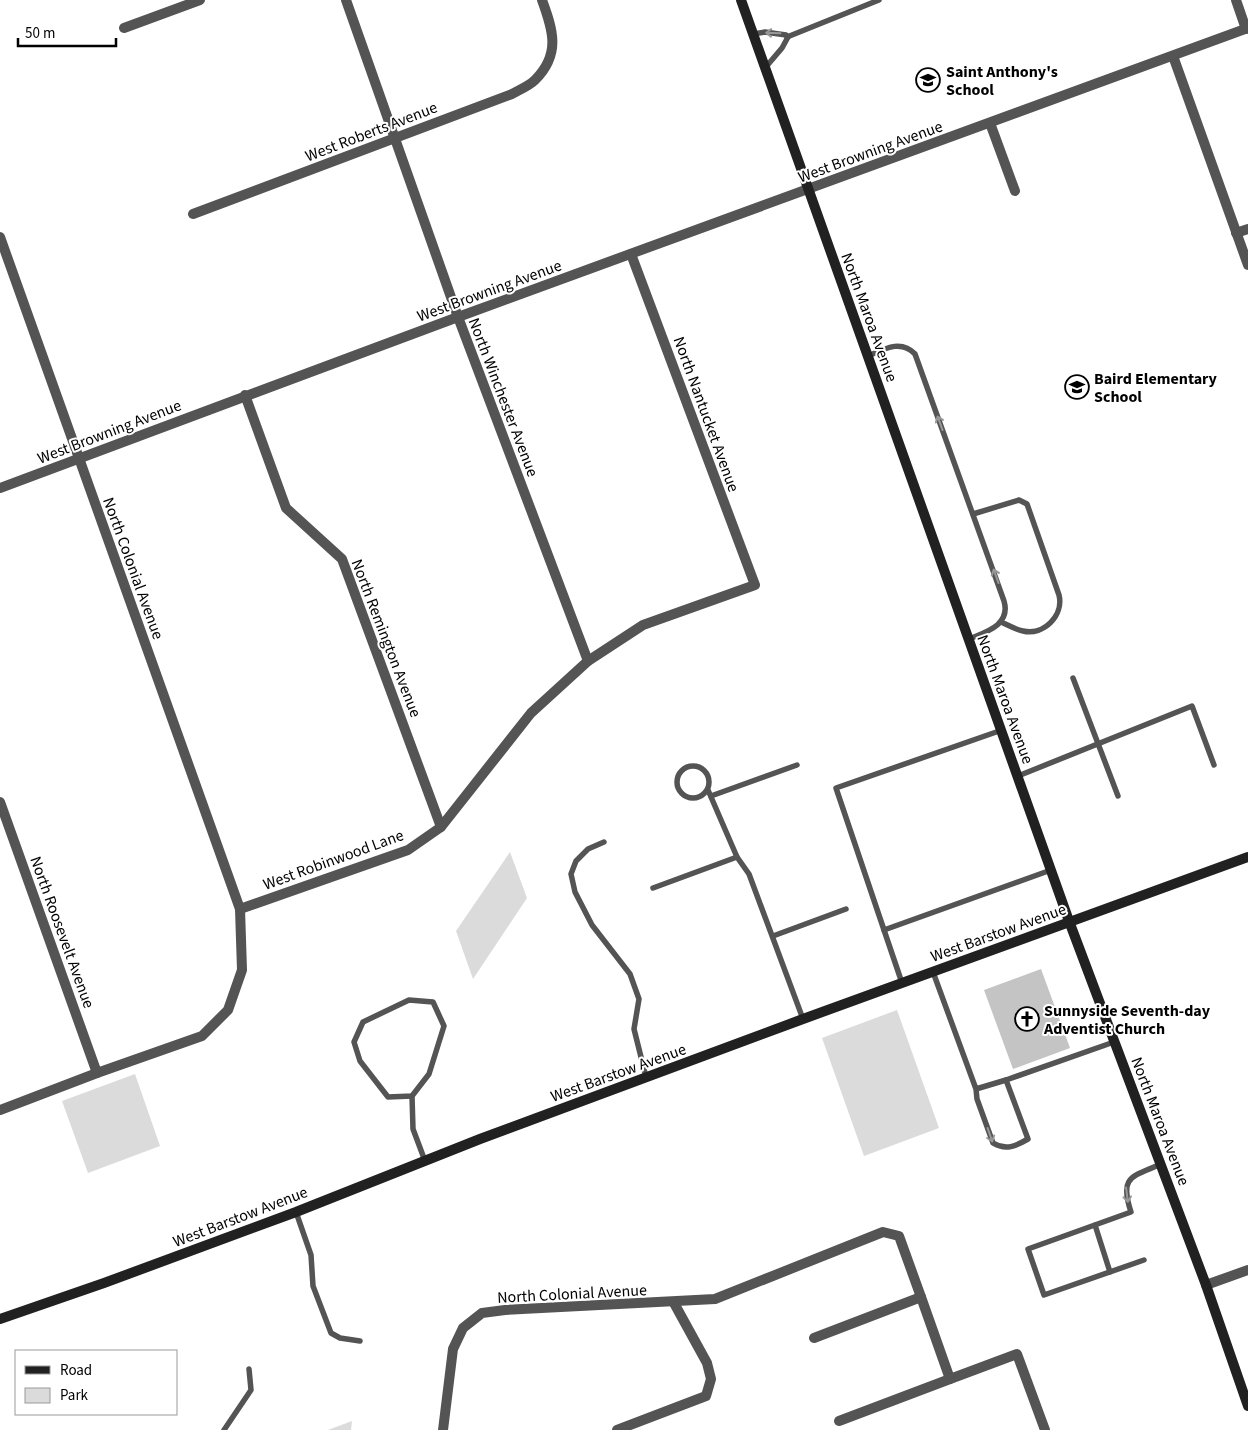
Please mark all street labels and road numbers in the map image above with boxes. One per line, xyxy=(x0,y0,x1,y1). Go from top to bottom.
street label: West Roberts Avenue xyxy=(302,97,441,167)
street label: West Browning Avenue xyxy=(795,116,946,188)
street label: North Maroa Avenue xyxy=(835,250,903,385)
street label: West Browning Avenue xyxy=(414,255,565,327)
street label: North Winchester Avenue xyxy=(463,315,544,480)
street label: North Nantucket Avenue xyxy=(668,334,744,495)
street label: West Browning Avenue xyxy=(34,394,185,470)
street label: North Colonial Avenue xyxy=(97,494,169,643)
street label: North Remington Avenue xyxy=(346,556,426,721)
street label: North Maroa Avenue xyxy=(971,632,1039,767)
street label: West Robinwood Lane xyxy=(260,824,407,896)
street label: North Roosevelt Avenue xyxy=(24,853,100,1011)
street label: West Barstow Avenue xyxy=(928,898,1069,968)
street label: West Barstow Avenue xyxy=(548,1038,689,1108)
street label: North Maroa Avenue xyxy=(1125,1054,1195,1189)
street label: West Barstow Avenue xyxy=(170,1181,311,1253)
street label: North Colonial Avenue xyxy=(497,1279,647,1309)

